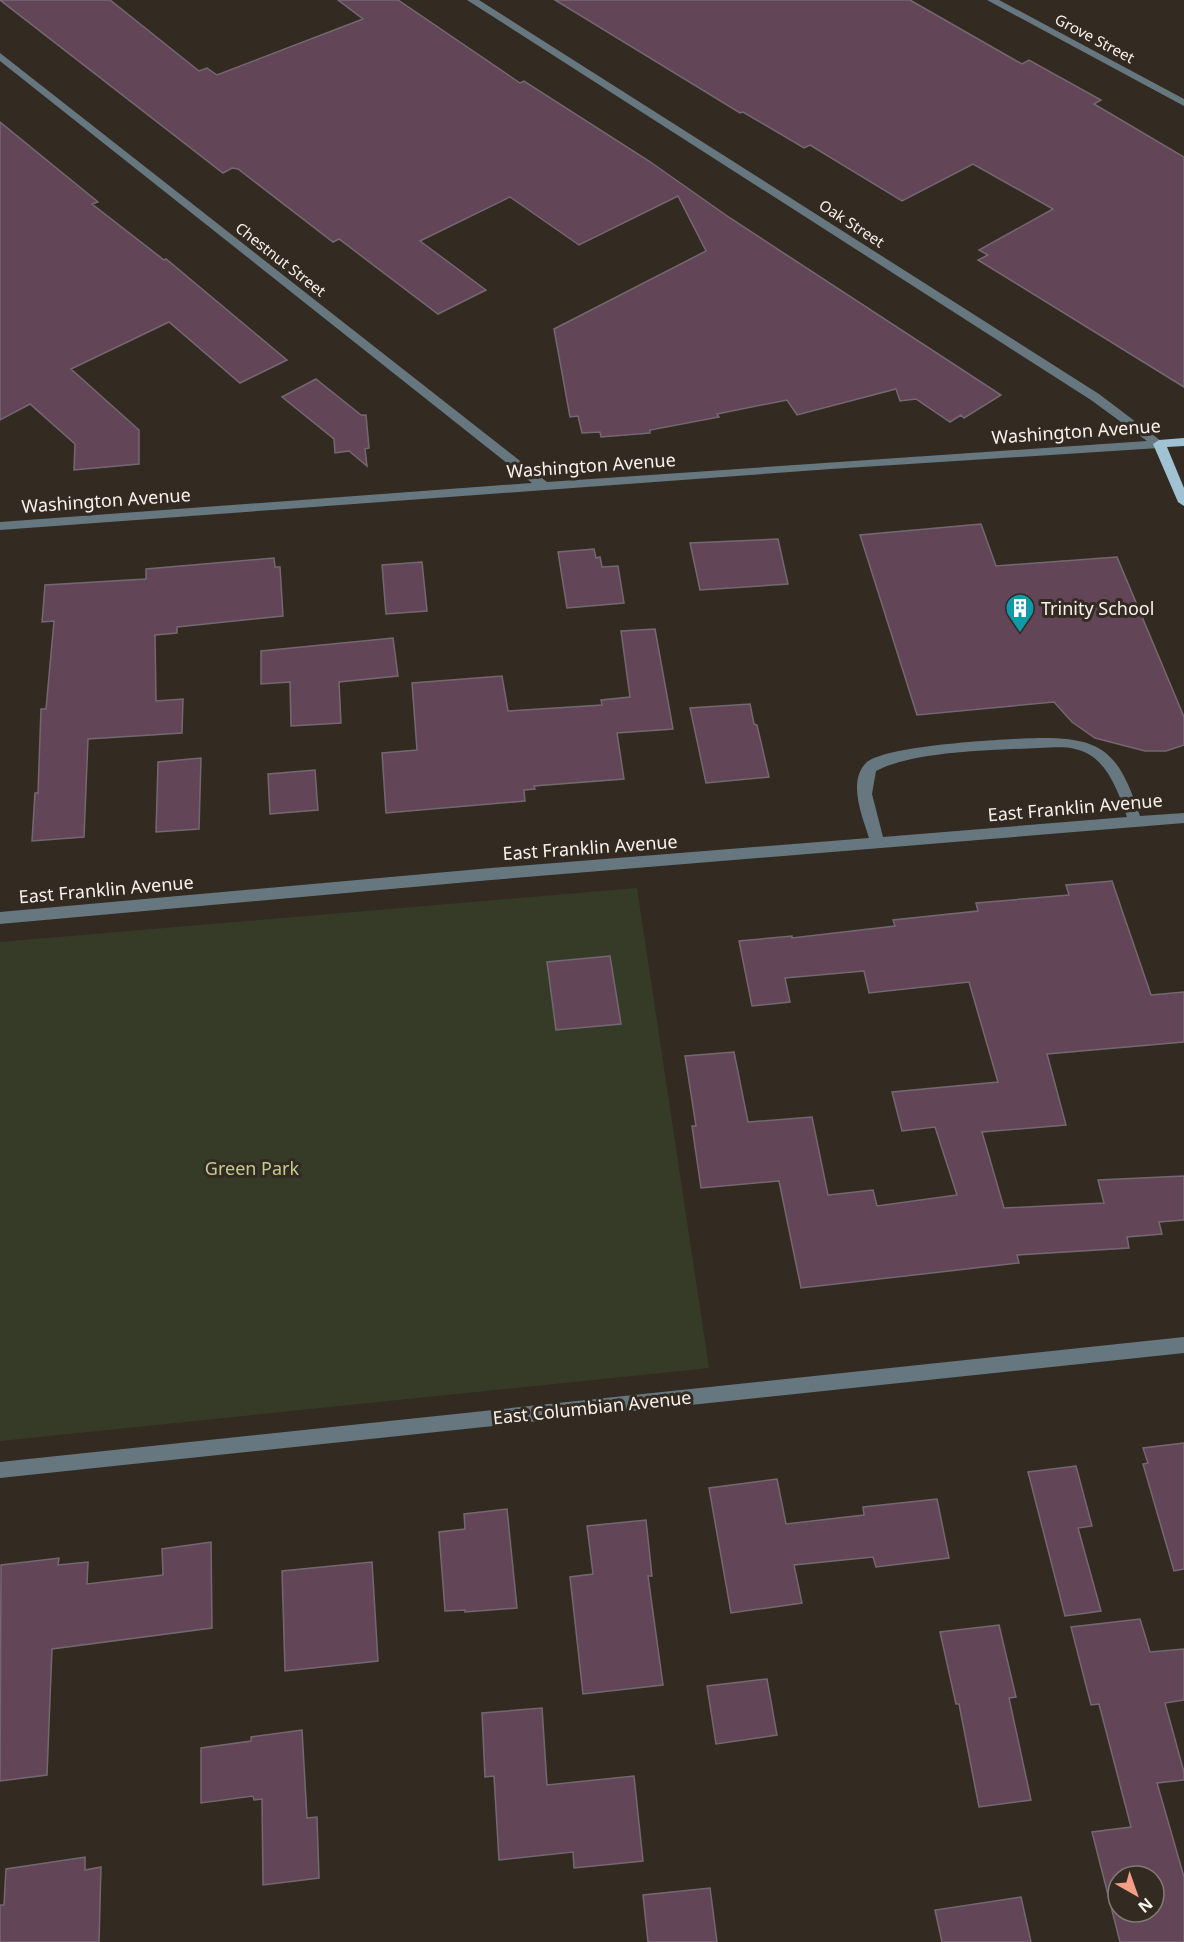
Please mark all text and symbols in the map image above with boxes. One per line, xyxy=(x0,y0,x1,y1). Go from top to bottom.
street label: Grove Street xyxy=(1052,9,1139,68)
street label: Oak Street xyxy=(816,194,889,252)
street label: Chestnut Street xyxy=(232,217,331,301)
street label: Washington Avenue xyxy=(991,413,1161,449)
street label: Washington Avenue xyxy=(506,447,676,483)
street label: Washington Avenue xyxy=(21,482,191,518)
building icon: Trinity School xyxy=(1004,592,1036,634)
place label: Trinity School xyxy=(1041,596,1154,620)
street label: East Franklin Avenue xyxy=(987,787,1163,827)
street label: East Franklin Avenue xyxy=(502,829,678,865)
street label: East Franklin Avenue xyxy=(18,869,194,909)
park label: Green Park xyxy=(205,1156,300,1180)
street label: East Columbian Avenue xyxy=(491,1385,693,1429)
north arrow xyxy=(1106,1864,1166,1924)
text: N xyxy=(1134,1893,1158,1918)

